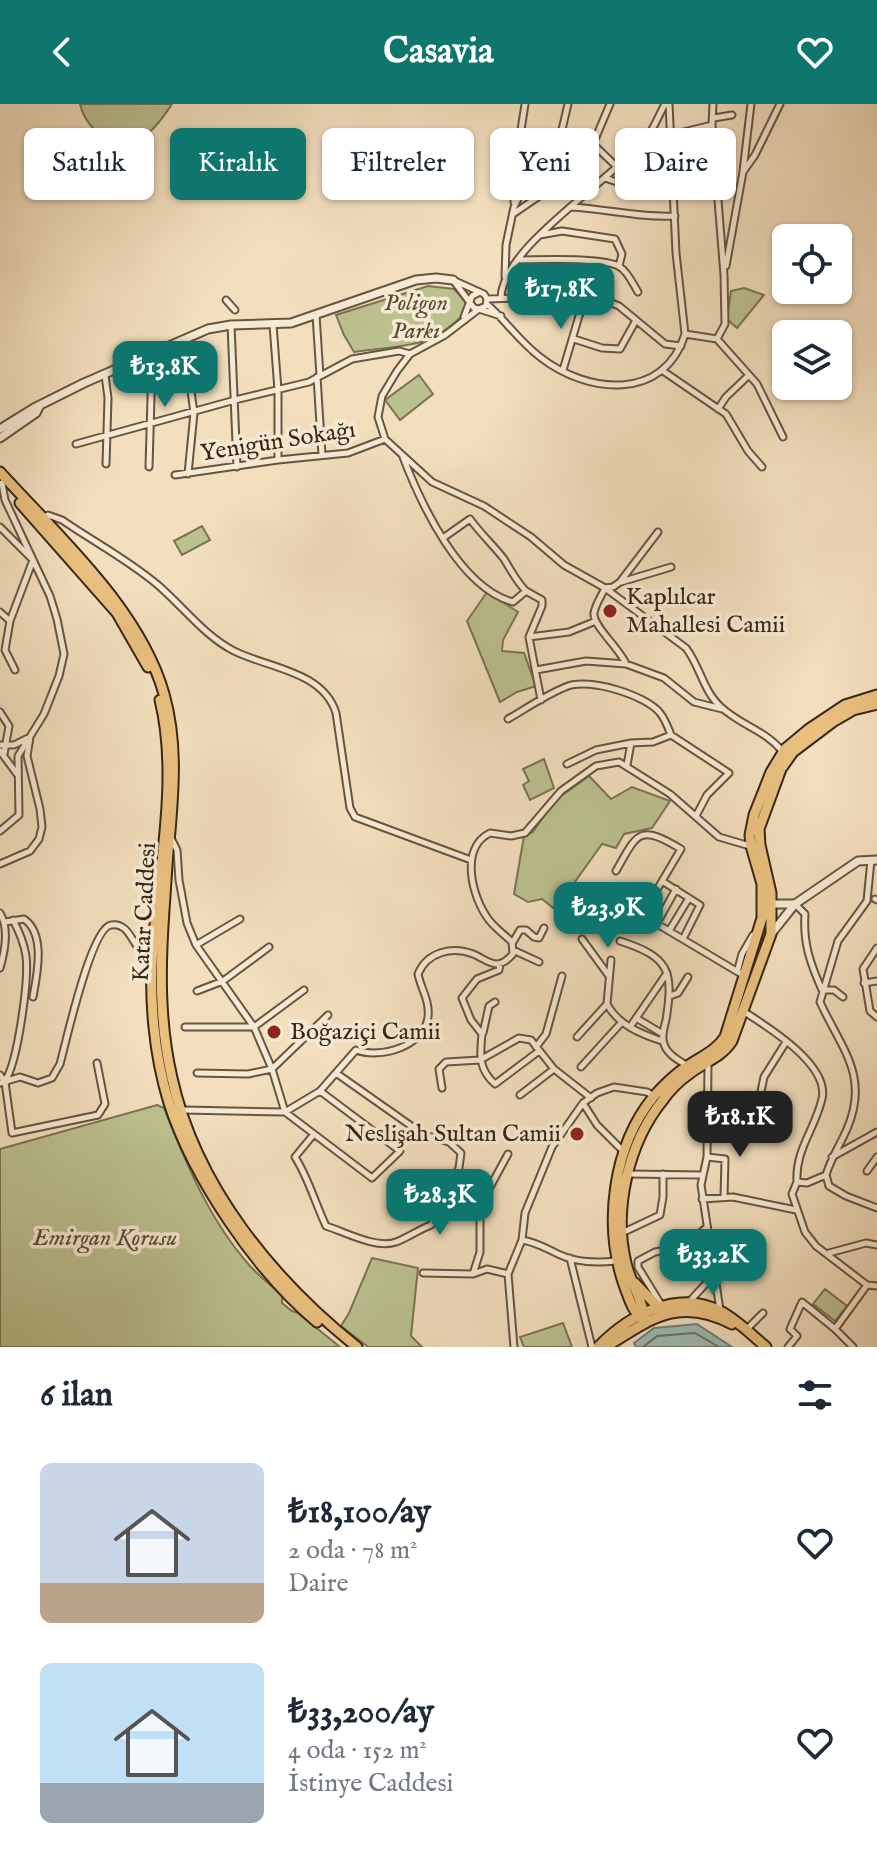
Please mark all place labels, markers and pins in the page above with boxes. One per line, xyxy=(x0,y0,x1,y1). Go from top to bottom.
pin: ₺17.8K xyxy=(496,263,626,331)
pin: ₺13.8K xyxy=(100,341,230,409)
place label: Kaplılcar Mahallesi Camii xyxy=(626,582,785,641)
marker: Kaplılcar Mahallesi Camii xyxy=(601,602,619,620)
pin: ₺23.9K xyxy=(543,882,673,950)
place label: Boğaziçi Camii xyxy=(290,1017,441,1048)
marker: Boğaziçi Camii xyxy=(265,1023,283,1041)
pin: ₺18.1K xyxy=(675,1091,805,1159)
place label: Neslişah Sultan Camii xyxy=(345,1119,561,1150)
marker: Neslişah Sultan Camii xyxy=(568,1125,586,1143)
pin: ₺28.3K xyxy=(375,1169,505,1237)
pin: ₺33.2K xyxy=(648,1229,778,1297)

